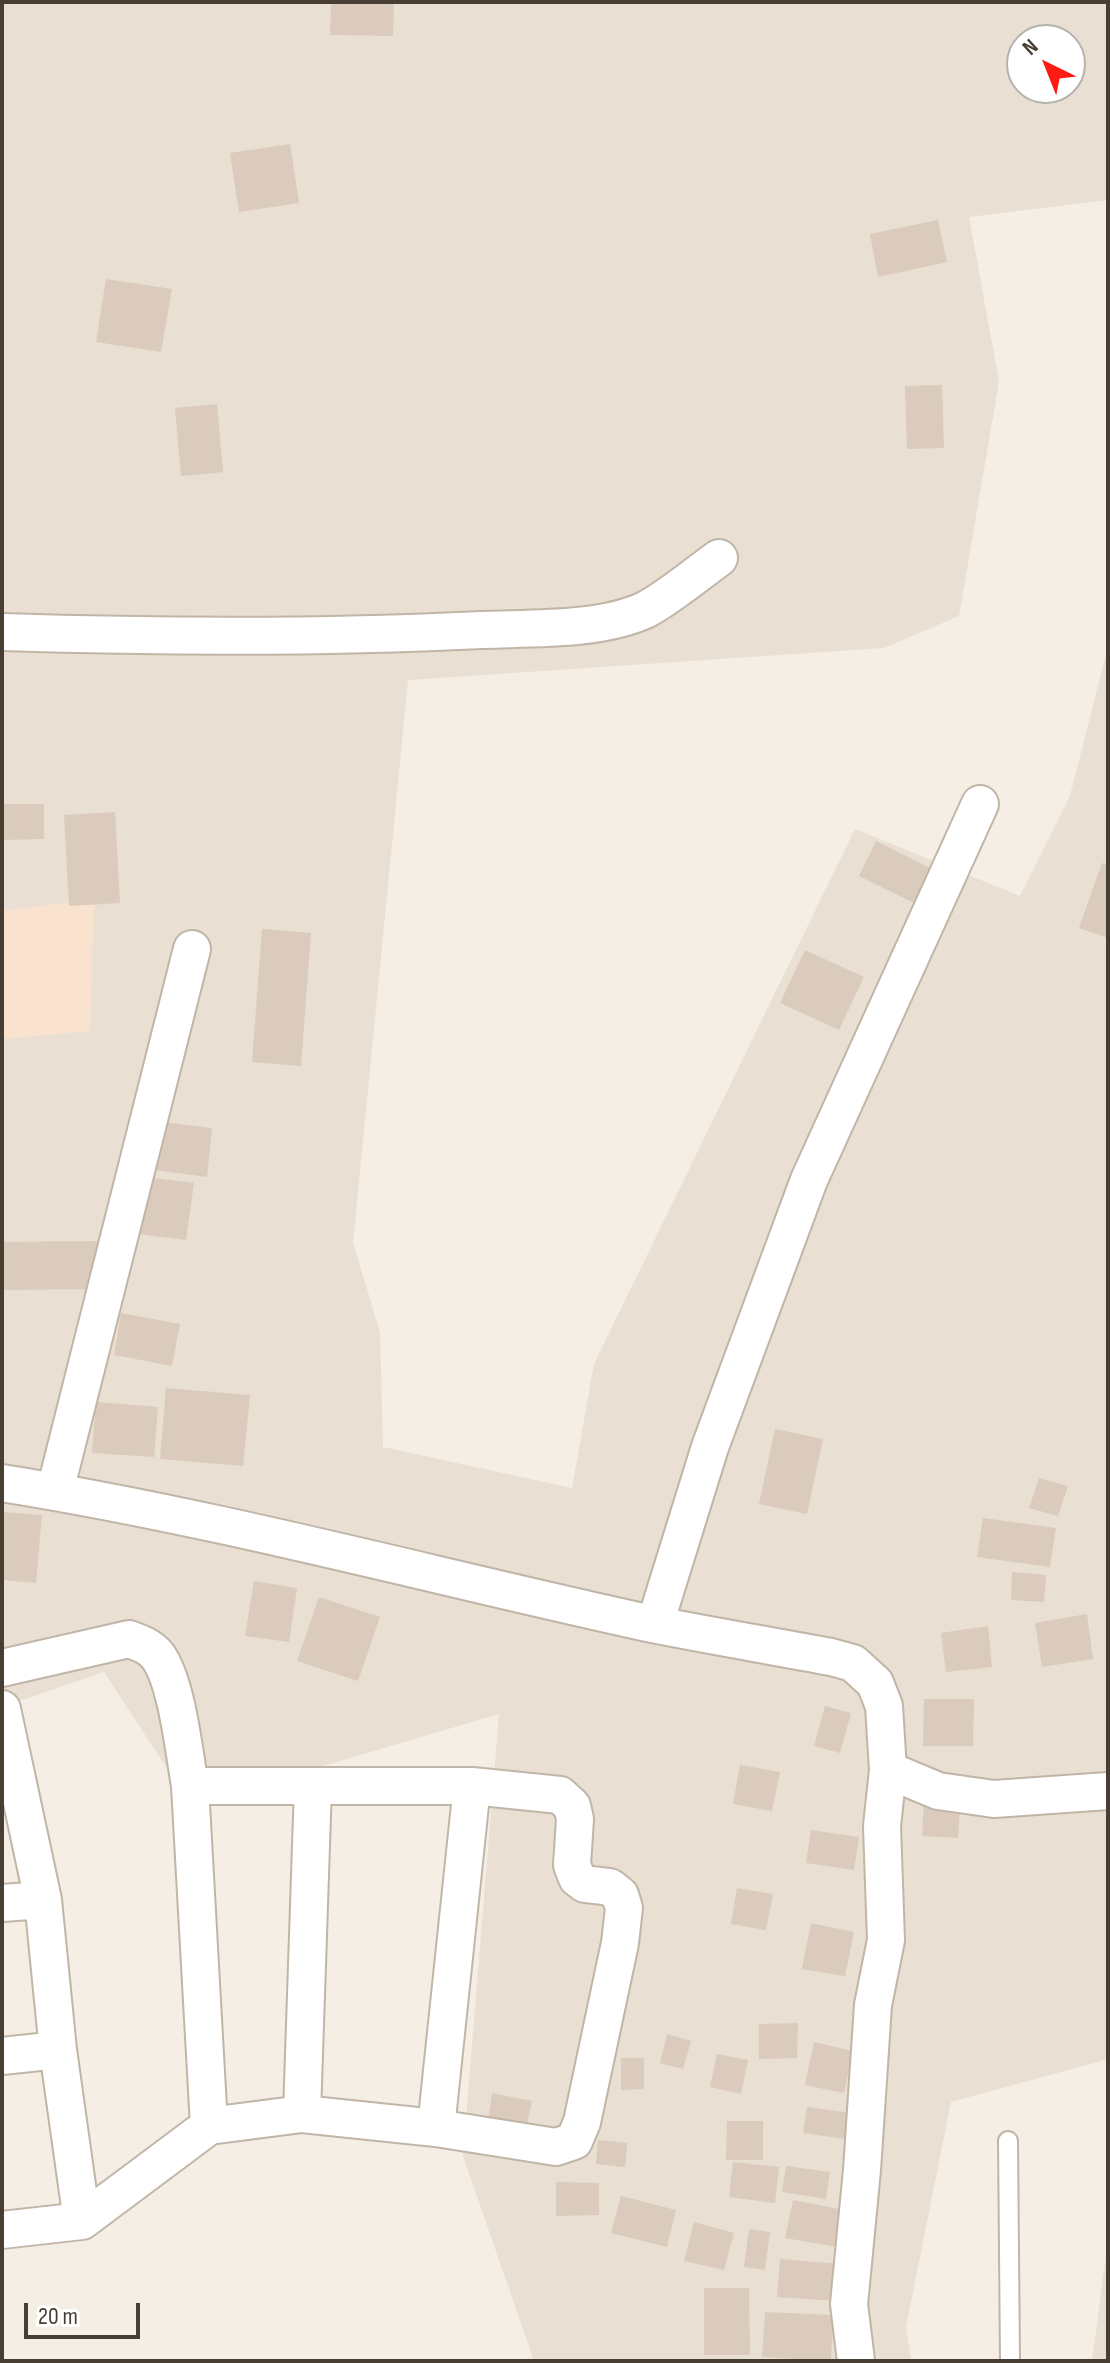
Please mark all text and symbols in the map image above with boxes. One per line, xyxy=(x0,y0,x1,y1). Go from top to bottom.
north arrow xyxy=(1006,24,1086,104)
text: N xyxy=(1017,34,1044,61)
scale bar xyxy=(28,2287,144,2337)
text: 20 m xyxy=(38,2302,78,2331)

